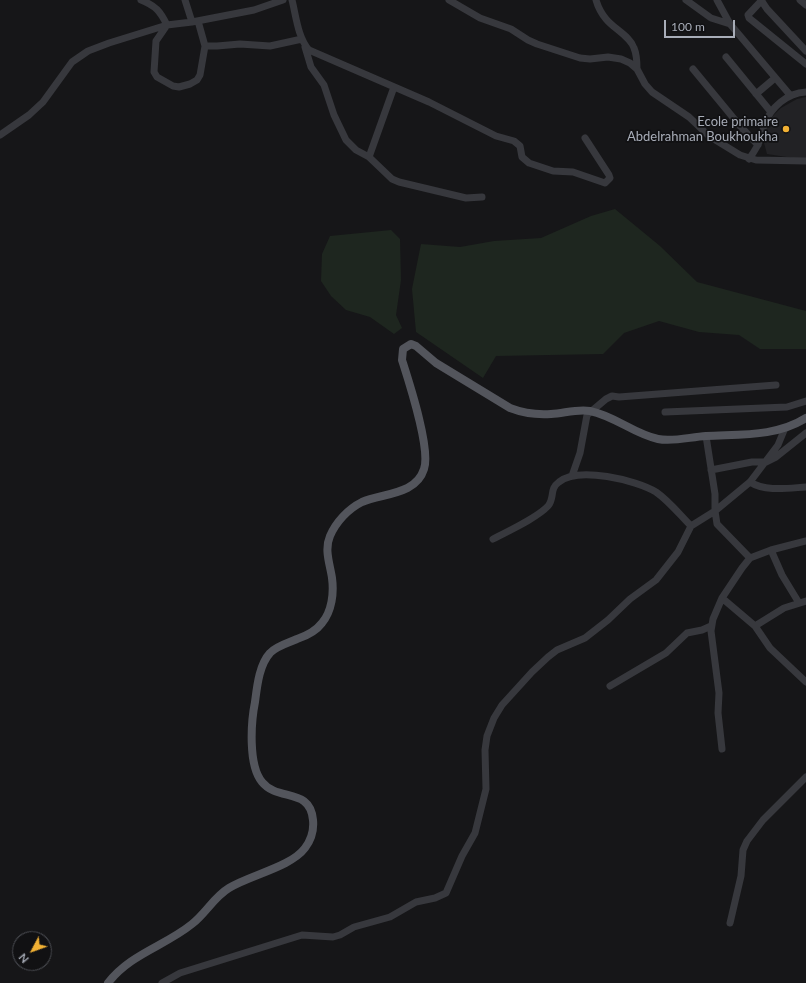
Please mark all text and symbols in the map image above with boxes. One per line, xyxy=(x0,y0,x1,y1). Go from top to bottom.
scale bar xyxy=(666,12,737,38)
text: 100 m xyxy=(671,19,705,34)
place label: Ecole primaire Abdelrahman Boukhoukha xyxy=(627,114,778,145)
marker: Ecole primaire Abdelrahman Boukhoukha xyxy=(781,124,791,134)
north arrow xyxy=(12,931,52,971)
text: N xyxy=(16,951,31,966)

